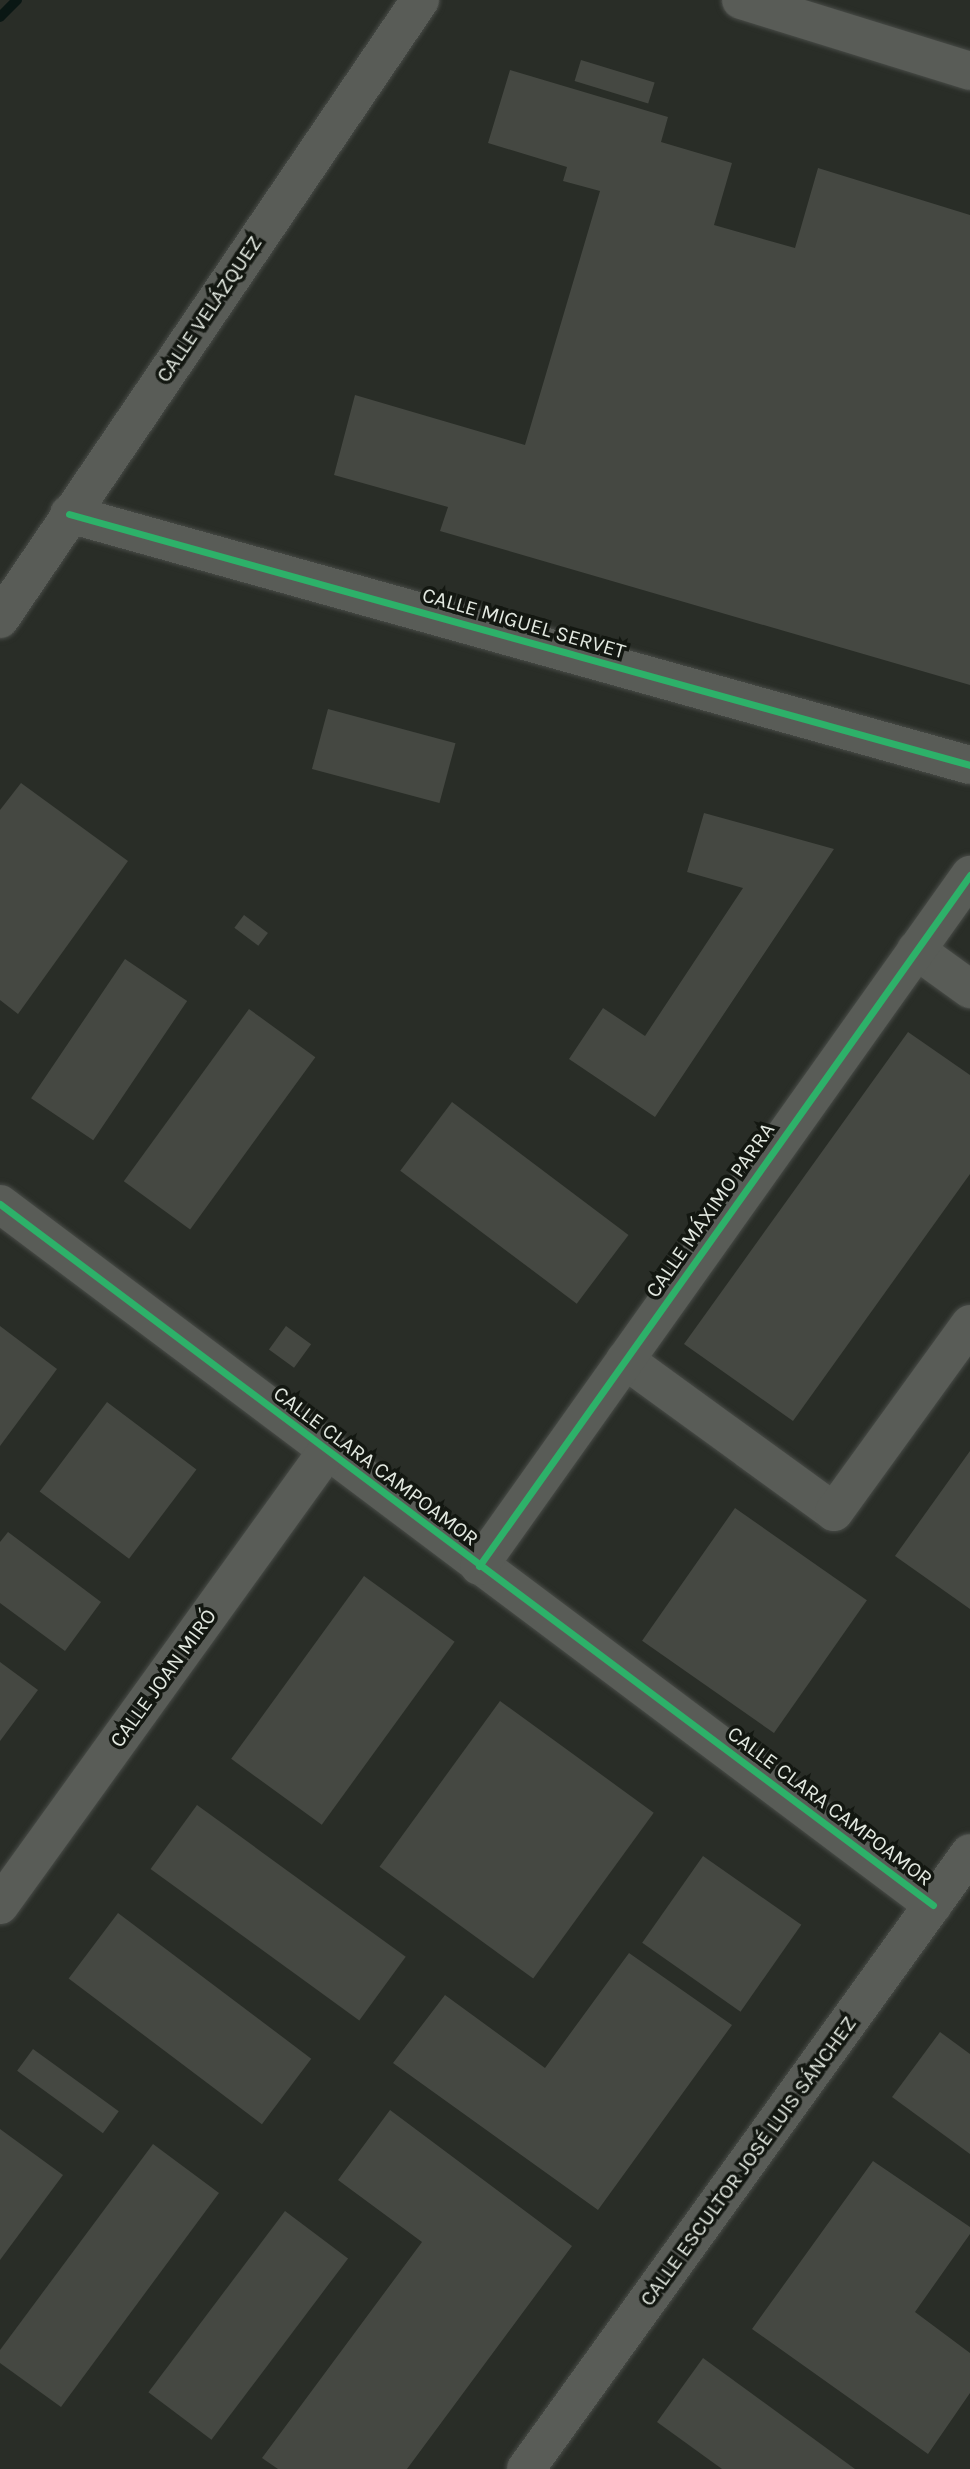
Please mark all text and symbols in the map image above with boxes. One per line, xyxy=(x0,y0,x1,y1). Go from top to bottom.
street label: CALLE VELÁZQUEZ xyxy=(151,231,267,387)
street label: CALLE MIGUEL SERVET xyxy=(419,582,629,664)
street label: CALLE MÁXIMO PARRA xyxy=(640,1118,780,1302)
street label: CALLE CLARA CAMPOAMOR xyxy=(269,1381,483,1551)
street label: CALLE JOAN MIRÓ xyxy=(104,1604,222,1752)
street label: CALLE CLARA CAMPOAMOR xyxy=(723,1721,937,1891)
street label: CALLE ESCULTOR JOSÉ LUIS SÁNCHEZ xyxy=(634,2011,862,2311)

